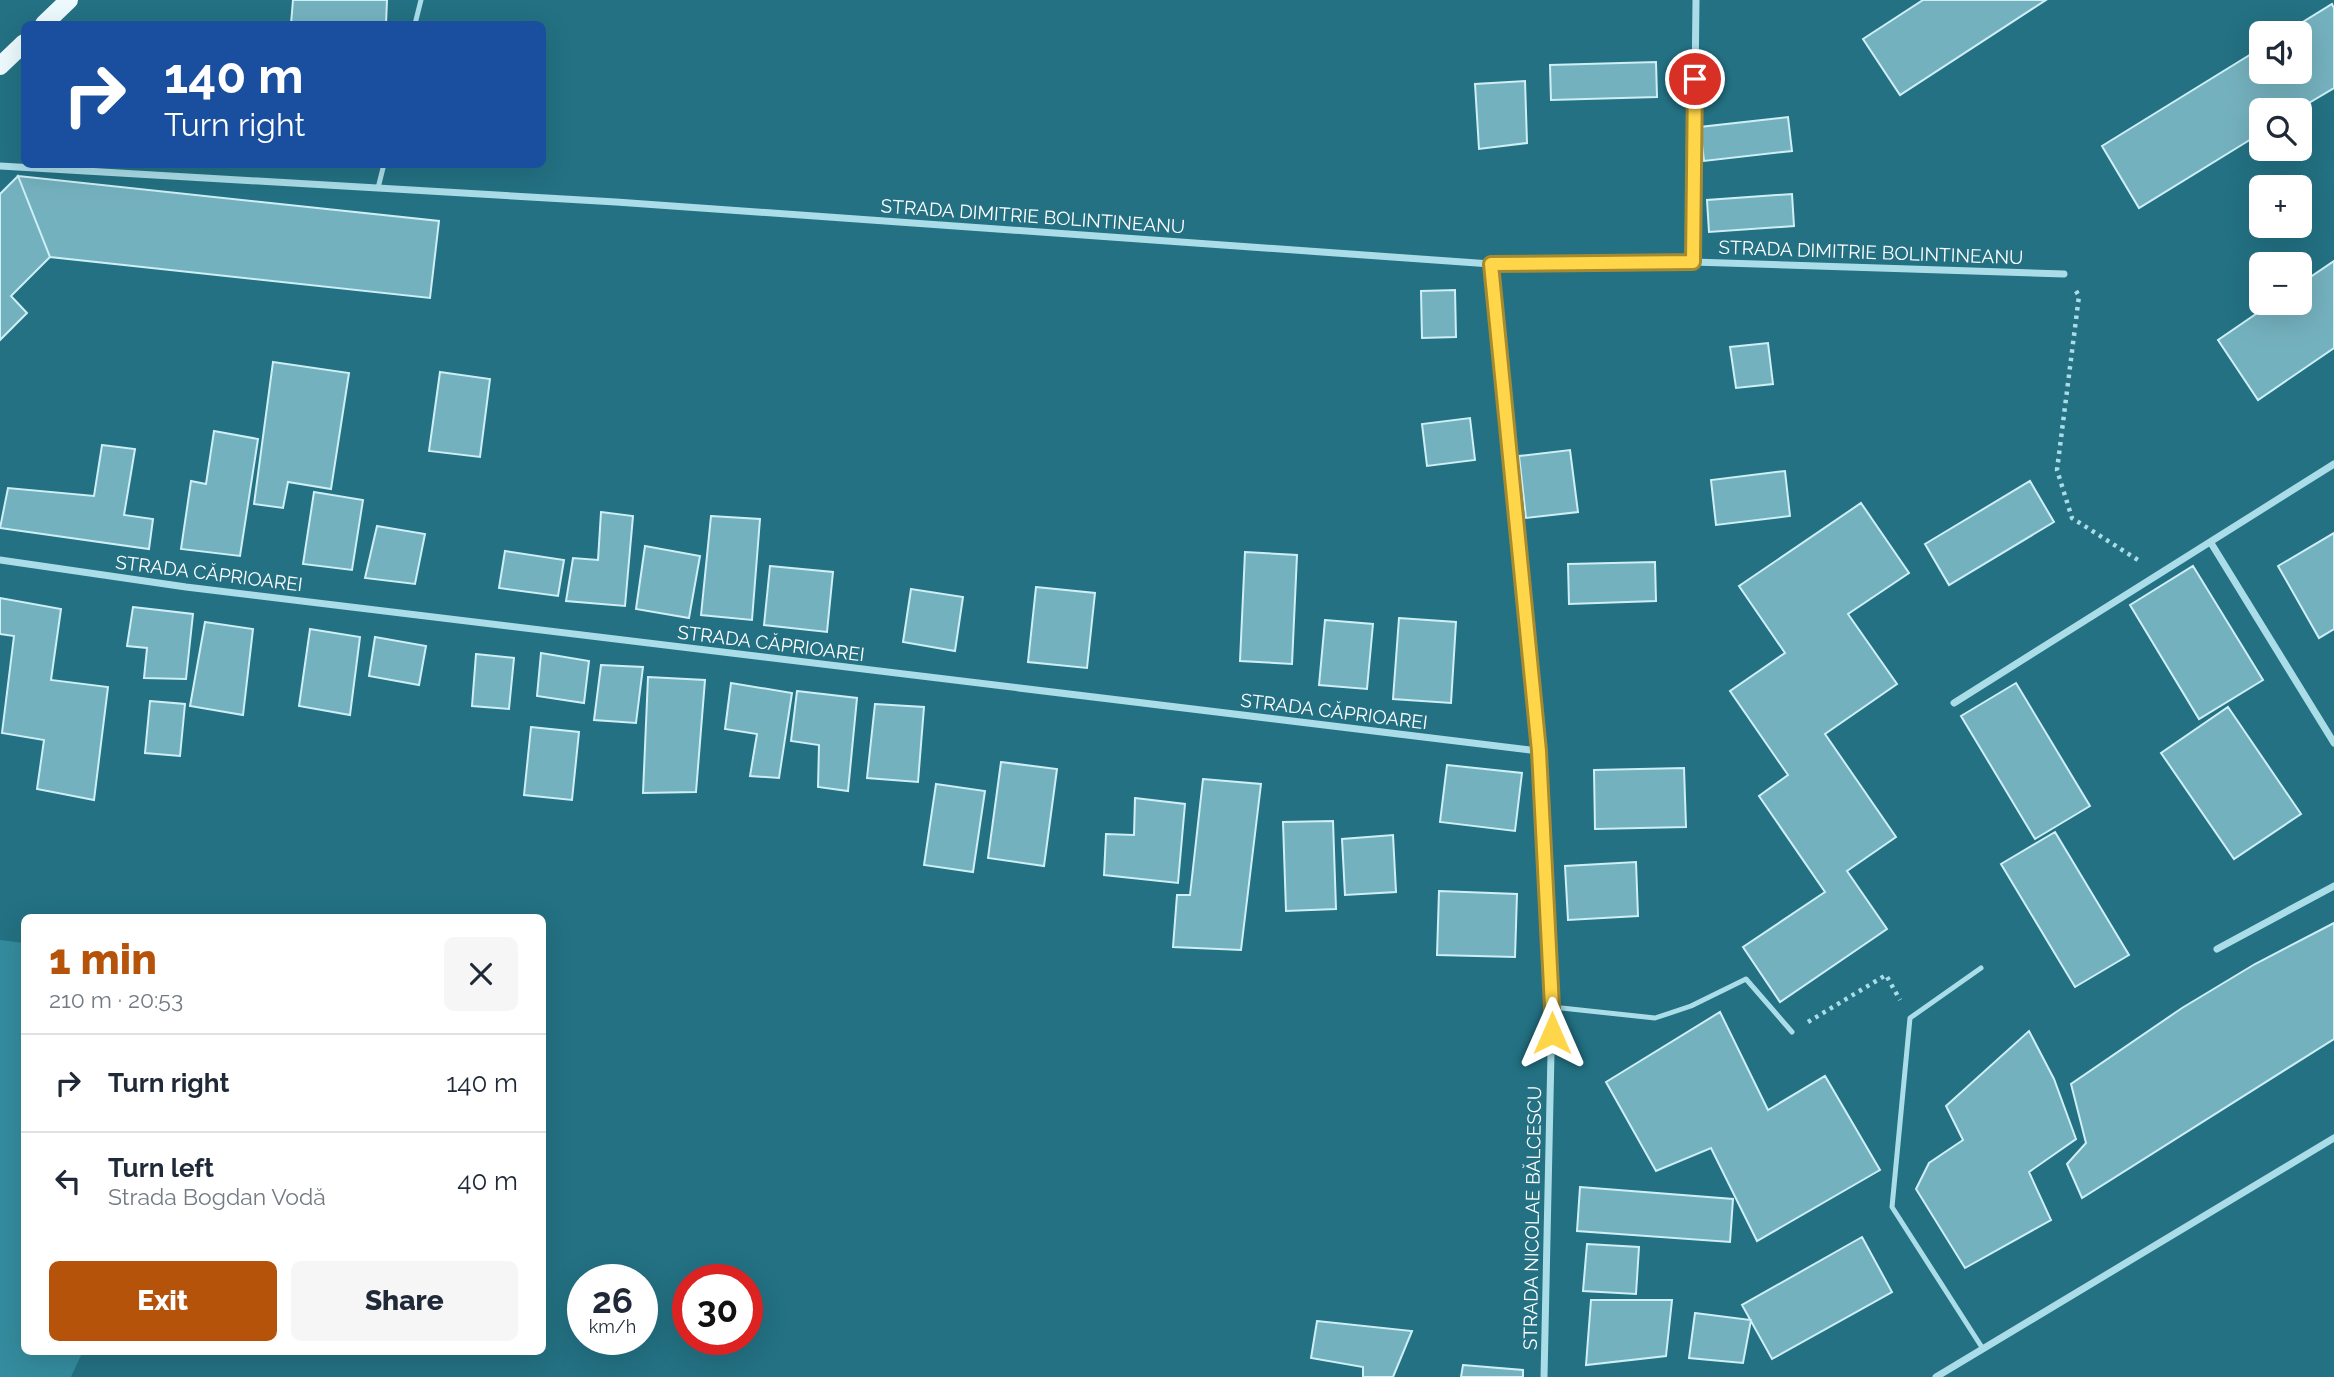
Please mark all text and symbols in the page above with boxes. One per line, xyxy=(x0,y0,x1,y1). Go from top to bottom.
map controls xyxy=(2249,21,2312,315)
button: sound xyxy=(2249,21,2312,84)
text: 140 m xyxy=(164,47,304,104)
icon: right xyxy=(49,49,140,140)
pin xyxy=(1665,49,1725,109)
icon: arrive xyxy=(1676,60,1714,98)
button: search xyxy=(2249,98,2312,161)
text: Turn right xyxy=(164,106,305,143)
button: + xyxy=(2249,175,2312,238)
street label: STRADA DIMITRIE BOLINTINEANU xyxy=(880,194,1186,238)
street label: STRADA DIMITRIE BOLINTINEANU xyxy=(1718,236,2024,268)
button: − xyxy=(2249,252,2312,315)
street label: STRADA CĂPRIOAREI xyxy=(114,551,304,595)
street label: STRADA CĂPRIOAREI xyxy=(676,621,866,665)
street label: STRADA CĂPRIOAREI xyxy=(1239,689,1429,733)
text: 1 min xyxy=(49,935,157,984)
button: close xyxy=(444,937,518,1011)
text: 210 m · 20:53 xyxy=(49,986,183,1013)
position arrow xyxy=(1515,996,1589,1070)
icon: right xyxy=(49,1064,87,1102)
text: Turn right xyxy=(108,1068,229,1098)
text: 140 m xyxy=(446,1068,518,1098)
street label: STRADA NICOLAE BĂLCESCU xyxy=(1519,1086,1545,1350)
text: Turn left xyxy=(108,1153,214,1183)
icon: left xyxy=(49,1162,87,1200)
text: 40 m xyxy=(457,1166,518,1196)
text: Strada Bogdan Vodă xyxy=(108,1183,326,1210)
button: Exit xyxy=(49,1261,277,1341)
button: Share xyxy=(291,1261,518,1341)
speed limit sign: 30 xyxy=(672,1264,763,1355)
text: 26 xyxy=(592,1280,633,1321)
text: km/h xyxy=(589,1316,636,1337)

